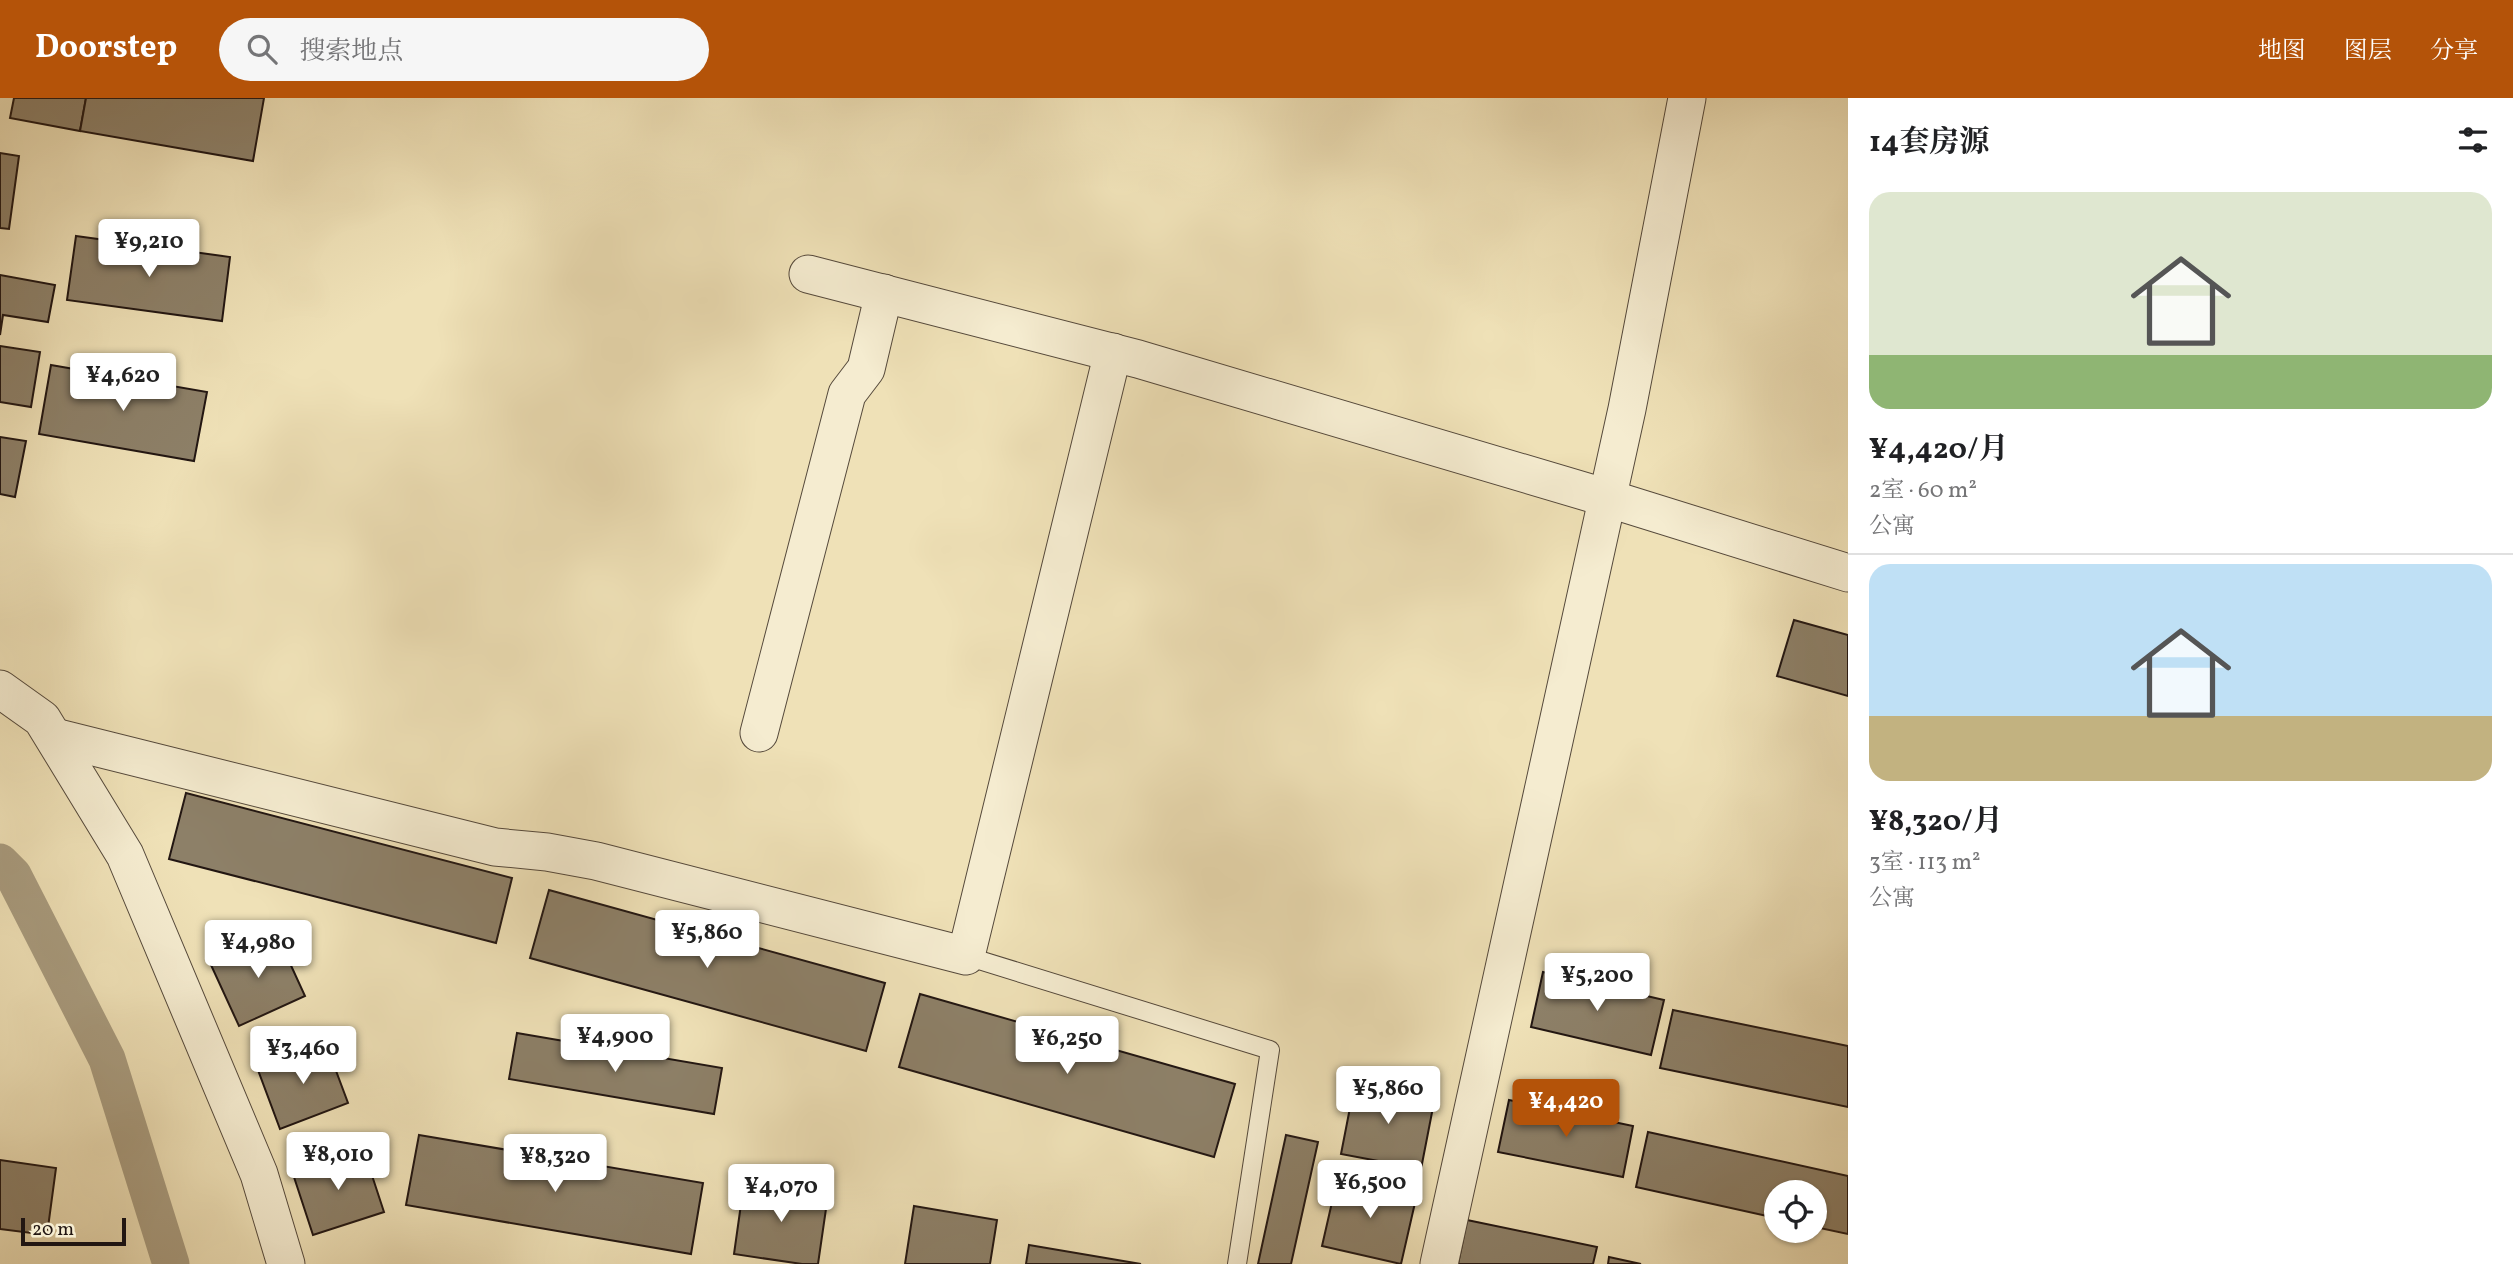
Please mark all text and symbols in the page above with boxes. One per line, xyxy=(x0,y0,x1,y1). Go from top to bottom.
search box xyxy=(219,18,709,81)
text: Doorstep xyxy=(35,26,177,72)
icon: search xyxy=(243,30,281,68)
text: 搜索地点 xyxy=(299,34,403,70)
text: 地图 xyxy=(2258,35,2306,69)
text: 图层 xyxy=(2344,35,2392,69)
text: 分享 xyxy=(2430,35,2478,69)
icon: filters xyxy=(2454,121,2492,159)
text: 14套房源 xyxy=(1869,122,1989,164)
pin: ¥9,210 xyxy=(92,220,206,279)
text: ¥9,210 xyxy=(114,226,184,258)
icon: home xyxy=(2118,238,2244,364)
pin: ¥4,620 xyxy=(66,354,180,413)
text: ¥4,620 xyxy=(86,360,160,392)
text: ¥4,420/月 xyxy=(1869,429,2008,471)
text: 2室 · 60 m² xyxy=(1869,475,1977,507)
text: 公寓 xyxy=(1869,511,1915,543)
icon: home xyxy=(2118,610,2244,736)
text: ¥8,320/月 xyxy=(1869,801,2003,843)
text: 3室 · 113 m² xyxy=(1869,847,1981,879)
text: 公寓 xyxy=(1869,883,1915,915)
pin: ¥5,860 xyxy=(650,910,764,970)
text: ¥5,860 xyxy=(671,917,743,949)
pin: ¥4,980 xyxy=(201,920,315,980)
text: ¥4,980 xyxy=(221,927,295,959)
pin: ¥5,200 xyxy=(1540,954,1654,1013)
text: ¥5,200 xyxy=(1561,960,1633,992)
pin: ¥4,900 xyxy=(558,1014,672,1074)
pin: ¥6,250 xyxy=(1010,1016,1124,1076)
text: ¥4,900 xyxy=(577,1021,653,1053)
text: ¥6,250 xyxy=(1032,1023,1102,1055)
pin: ¥3,460 xyxy=(246,1026,360,1086)
text: ¥3,460 xyxy=(266,1033,340,1065)
pin: ¥5,860 xyxy=(1331,1066,1445,1126)
text: ¥5,860 xyxy=(1352,1073,1424,1105)
pin: ¥4,420 xyxy=(1509,1080,1623,1139)
text: ¥4,420 xyxy=(1528,1086,1604,1118)
pin: ¥8,010 xyxy=(281,1132,395,1192)
pin: ¥8,320 xyxy=(498,1134,612,1194)
text: ¥8,010 xyxy=(303,1139,373,1171)
text: ¥8,320 xyxy=(520,1141,590,1173)
pin: ¥6,500 xyxy=(1313,1160,1427,1220)
pin: ¥4,070 xyxy=(724,1164,838,1224)
text: ¥6,500 xyxy=(1334,1167,1407,1199)
text: ¥4,070 xyxy=(744,1171,818,1203)
map controls xyxy=(1764,1180,1827,1243)
button: locate xyxy=(1764,1180,1827,1243)
scale bar xyxy=(21,1215,126,1247)
text: 20 m xyxy=(32,1217,74,1243)

